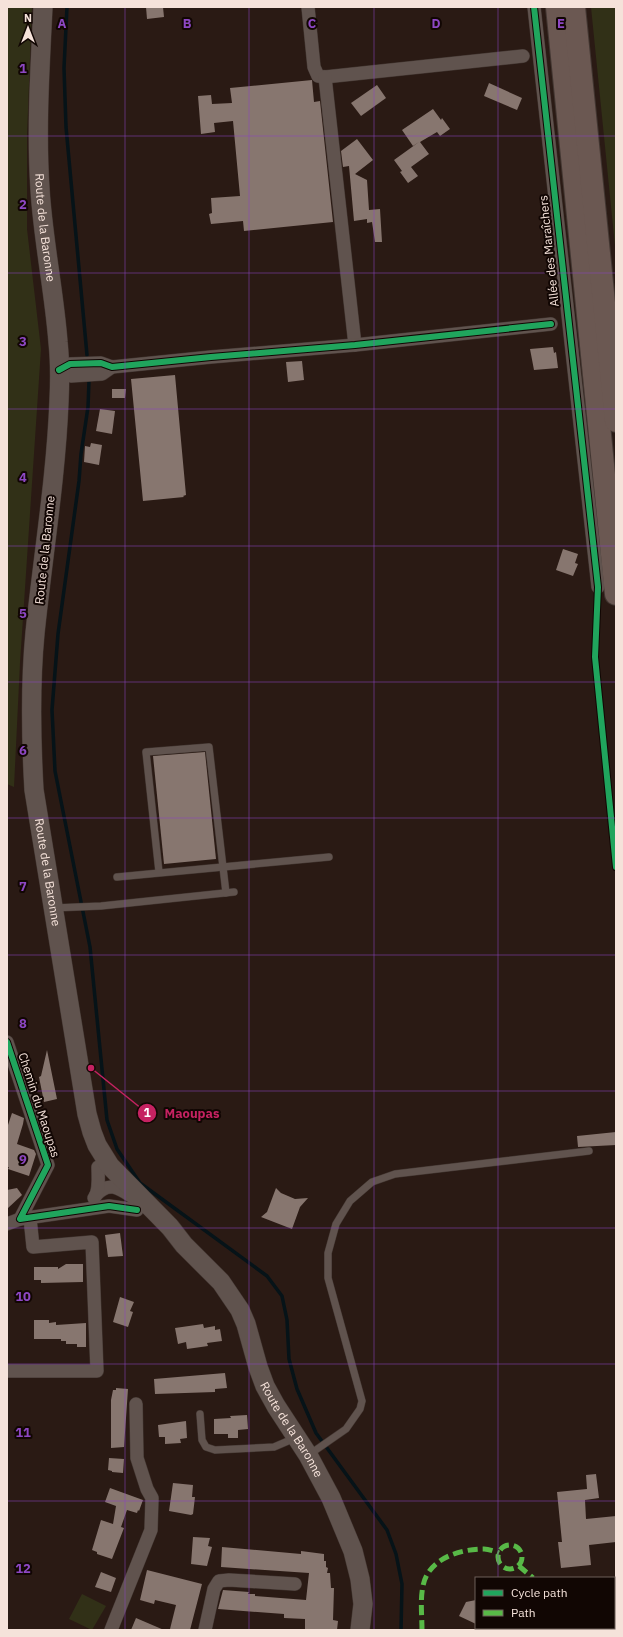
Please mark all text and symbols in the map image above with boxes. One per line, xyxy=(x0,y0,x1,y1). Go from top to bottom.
north arrow xyxy=(8,8,48,48)
text: N xyxy=(24,11,32,25)
text: A xyxy=(58,15,67,32)
text: B xyxy=(183,15,192,32)
text: C xyxy=(308,15,317,32)
text: D xyxy=(431,15,441,32)
text: E xyxy=(557,15,565,32)
text: 1 xyxy=(19,60,27,77)
street label: Route de la Baronne xyxy=(32,173,59,283)
street label: Allée des Maraîchers xyxy=(535,194,562,308)
text: 2 xyxy=(19,196,27,213)
text: 3 xyxy=(19,333,27,350)
text: 4 xyxy=(19,469,27,486)
street label: Route de la Baronne xyxy=(31,495,58,605)
text: 5 xyxy=(19,605,27,622)
text: 6 xyxy=(19,742,27,759)
street label: Route de la Baronne xyxy=(32,817,64,928)
text: 7 xyxy=(19,878,27,895)
text: 8 xyxy=(19,1015,27,1032)
street label: Chemin du Maoupas xyxy=(15,1050,64,1159)
callout: Maoupas xyxy=(137,1101,228,1126)
text: 1 xyxy=(143,1105,151,1120)
text: Maoupas xyxy=(165,1105,220,1122)
text: 9 xyxy=(19,1151,27,1168)
text: 10 xyxy=(15,1288,31,1305)
street label: Route de la Baronne xyxy=(257,1379,327,1480)
text: 11 xyxy=(15,1424,31,1441)
text: 12 xyxy=(15,1560,31,1577)
legend xyxy=(475,1577,615,1629)
text: Cycle path xyxy=(511,1585,568,1600)
text: Path xyxy=(511,1605,536,1620)

